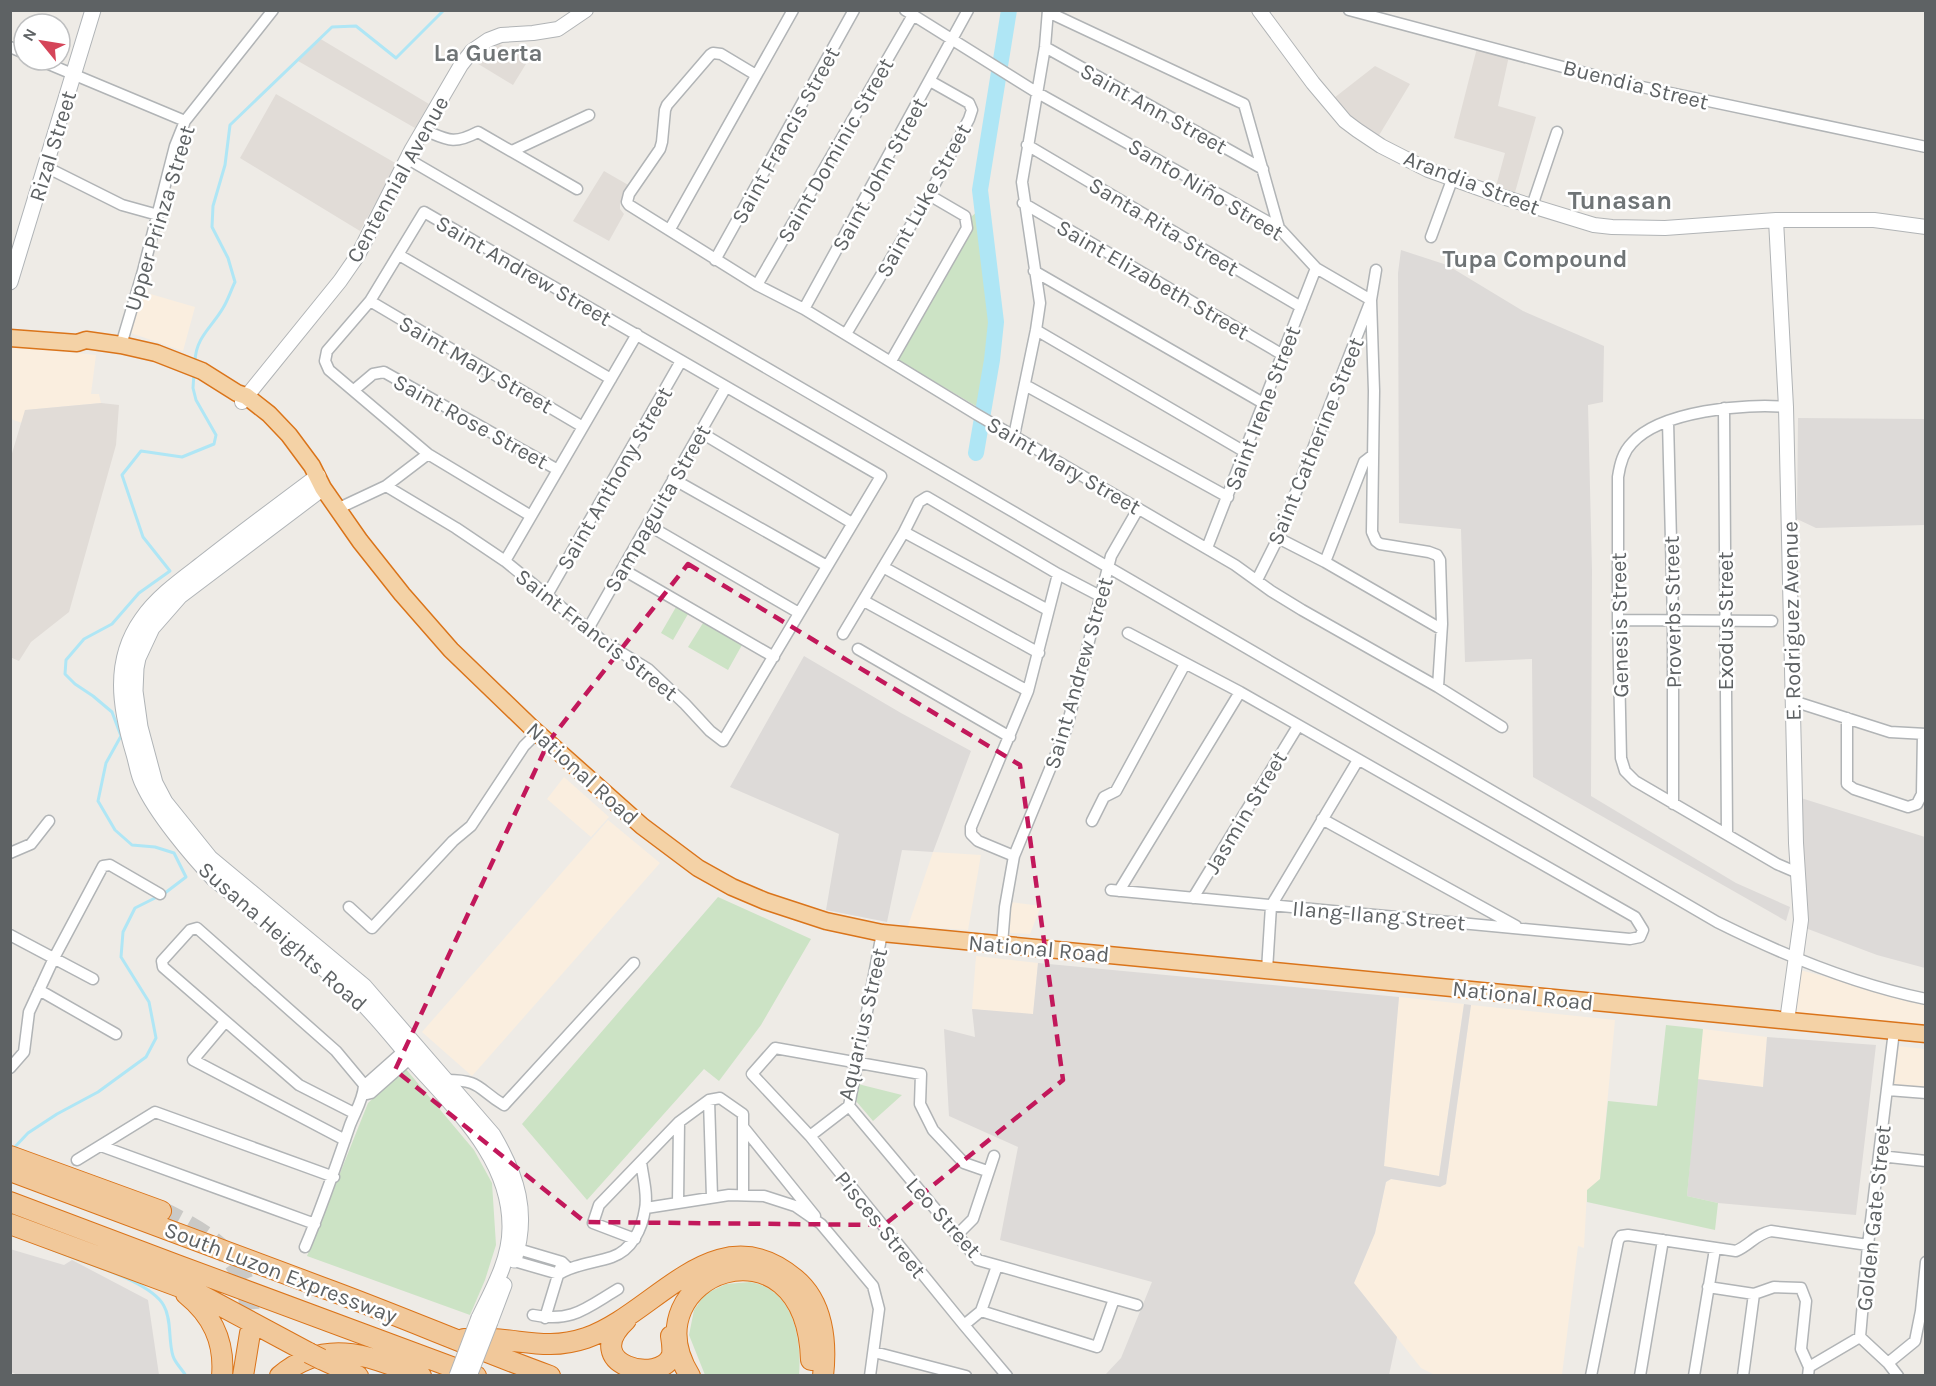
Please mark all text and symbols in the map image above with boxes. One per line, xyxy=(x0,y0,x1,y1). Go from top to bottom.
north arrow xyxy=(12,12,72,72)
text: N xyxy=(18,25,41,44)
district label: La Guerta xyxy=(434,39,542,67)
street label: Saint Francis Street xyxy=(726,42,845,229)
street label: Saint Dominic Street xyxy=(772,53,899,248)
street label: Buendia Street xyxy=(1560,54,1711,116)
street label: Saint Ann Street xyxy=(1076,58,1231,160)
street label: Rizal Street xyxy=(24,88,82,205)
street label: Centennial Avenue xyxy=(341,92,454,267)
street label: Saint John Street xyxy=(827,93,933,256)
street label: Saint Luke Street xyxy=(871,119,977,282)
street label: Upper Prinza Street xyxy=(119,122,201,314)
street label: Santo Niño Street xyxy=(1123,133,1288,247)
street label: Arandia Street xyxy=(1400,145,1543,221)
street label: Santa Rita Street xyxy=(1084,172,1243,282)
district label: Tunasan xyxy=(1568,185,1672,216)
street label: Saint Andrew Street xyxy=(431,210,616,332)
street label: Saint Elizabeth Street xyxy=(1052,214,1253,346)
district label: Tupa Compound xyxy=(1442,245,1628,273)
street label: Saint Mary Street xyxy=(394,310,557,419)
street label: Saint Irene Street xyxy=(1220,322,1306,494)
street label: Saint Catherine Street xyxy=(1262,334,1370,549)
street label: Saint Rose Street xyxy=(389,369,552,475)
street label: Saint Anthony Street xyxy=(552,382,678,575)
street label: Saint Mary Street xyxy=(982,411,1145,520)
street label: Sampaguita Street xyxy=(599,420,716,597)
street label: E. Rodriguez Avenue xyxy=(1777,521,1807,721)
street label: Proverbs Street xyxy=(1659,535,1687,689)
street label: Exodus Street xyxy=(1713,551,1739,691)
street label: Genesis Street xyxy=(1606,552,1634,698)
street label: Saint Francis Street xyxy=(510,563,683,706)
street label: Saint Andrew Street xyxy=(1039,574,1119,772)
street label: National Road xyxy=(521,717,644,831)
street label: Jasmin Street xyxy=(1199,746,1293,879)
street label: Susana Heights Road xyxy=(193,856,372,1017)
street label: Ilang-Ilang Street xyxy=(1291,895,1466,937)
street label: National Road xyxy=(967,930,1110,968)
street label: Aquarius Street xyxy=(833,945,893,1103)
street label: National Road xyxy=(1451,976,1595,1016)
street label: Golden Gate Street xyxy=(1851,1124,1897,1312)
street label: Pisces Street xyxy=(829,1166,931,1283)
street label: Leo Street xyxy=(900,1172,986,1263)
street label: South Luzon Expressway xyxy=(161,1217,401,1329)

